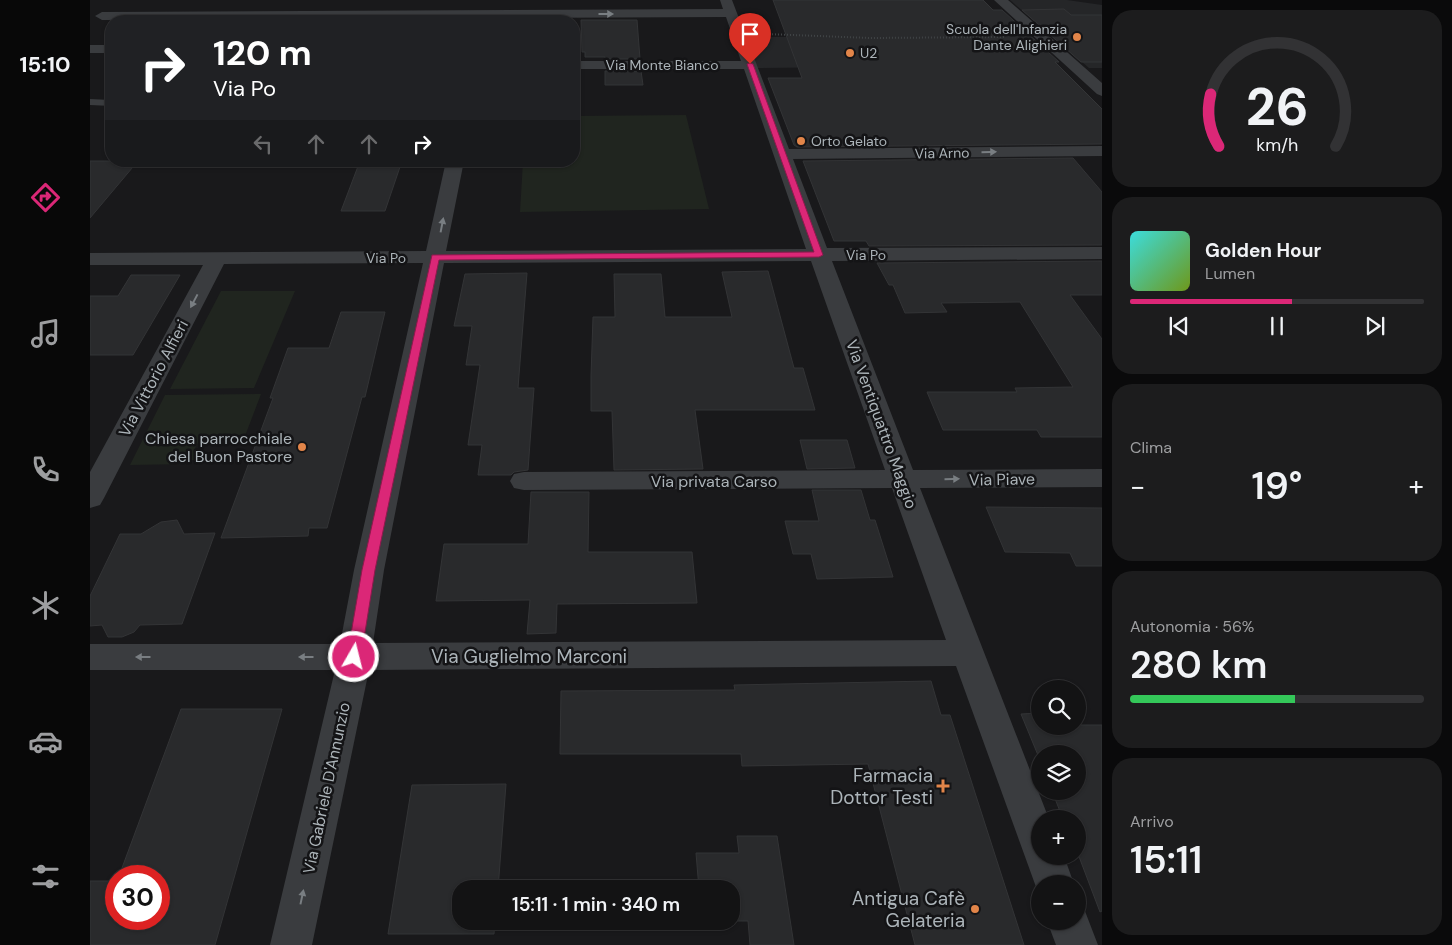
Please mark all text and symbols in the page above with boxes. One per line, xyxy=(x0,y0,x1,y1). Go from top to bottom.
one-way arrow xyxy=(598,10,614,18)
pin xyxy=(729,13,771,64)
icon: arrive xyxy=(736,20,764,48)
place label: Scuola dell'Infanzia Dante Alighieri xyxy=(946,20,1067,54)
text: 120 m xyxy=(213,30,312,76)
marker: Scuola dell'Infanzia Dante Alighieri xyxy=(1071,31,1083,43)
icon: right xyxy=(130,35,195,100)
place label: U2 xyxy=(860,44,877,62)
marker: U2 xyxy=(844,47,856,59)
text: 15:10 xyxy=(20,50,70,79)
street label: Via Monte Bianco xyxy=(606,56,718,74)
text: 26 xyxy=(1246,73,1308,141)
text: Via Po xyxy=(213,74,276,103)
icon: left xyxy=(249,130,277,158)
icon: ahead xyxy=(302,130,330,158)
icon: ahead xyxy=(355,130,383,158)
icon: right xyxy=(408,130,436,158)
place label: Orto Gelato xyxy=(811,132,887,150)
text: km/h xyxy=(1256,133,1298,157)
marker: Orto Gelato xyxy=(795,135,807,147)
street label: Via Arno xyxy=(914,144,970,162)
one-way arrow xyxy=(981,148,997,156)
icon: directions xyxy=(28,180,63,215)
one-way arrow xyxy=(438,217,446,232)
text: Golden Hour xyxy=(1205,238,1321,263)
street label: Via Po xyxy=(846,246,886,264)
street label: Via Po xyxy=(366,249,406,267)
text: Lumen xyxy=(1205,263,1255,284)
one-way arrow xyxy=(190,294,198,309)
icon: previous xyxy=(1165,312,1193,340)
icon: pause xyxy=(1263,312,1291,340)
icon: next xyxy=(1361,312,1389,340)
icon: music xyxy=(28,316,63,351)
street label: Via Vittorio Alfieri xyxy=(114,316,193,440)
street label: Via Ventiquattro Maggio xyxy=(841,337,922,512)
place label: Chiesa parrocchiale del Buon Pastore xyxy=(145,428,292,467)
text: Clima xyxy=(1130,437,1172,458)
marker: Chiesa parrocchiale del Buon Pastore xyxy=(296,441,308,453)
icon: phone xyxy=(28,452,63,487)
text: 19° xyxy=(1252,461,1302,511)
street label: Via Piave xyxy=(969,468,1035,491)
text: − xyxy=(1130,468,1145,505)
text: + xyxy=(1409,468,1424,505)
street label: Via privata Carso xyxy=(651,471,777,492)
one-way arrow xyxy=(944,475,960,483)
icon: climate xyxy=(28,588,63,623)
text: Autonomia · 56% xyxy=(1130,616,1254,637)
position arrow xyxy=(327,630,379,682)
text: 280 km xyxy=(1130,640,1267,690)
street label: Via Guglielmo Marconi xyxy=(431,644,627,669)
one-way arrow xyxy=(135,653,151,661)
one-way arrow xyxy=(297,653,313,661)
map controls xyxy=(1031,680,1086,930)
button: search xyxy=(1031,680,1086,735)
street label: Via Gabriele D'Annunzio xyxy=(298,700,355,876)
icon: car xyxy=(28,724,63,759)
button: layers xyxy=(1031,745,1086,800)
place label: Farmacia Dottor Testi xyxy=(830,763,933,810)
marker: Farmacia Dottor Testi xyxy=(937,780,949,792)
button: + xyxy=(1031,810,1086,865)
text: Arrivo xyxy=(1130,811,1174,832)
text: 15:11 xyxy=(1130,835,1202,885)
icon: filters xyxy=(28,859,63,894)
speed limit sign: 30 xyxy=(105,865,170,930)
button: − xyxy=(1031,875,1086,930)
place label: Antigua Cafè Gelateria xyxy=(852,886,965,933)
one-way arrow xyxy=(298,890,306,905)
text: 15:11 · 1 min · 340 m xyxy=(512,892,680,917)
marker: Antigua Cafè Gelateria xyxy=(969,903,981,915)

